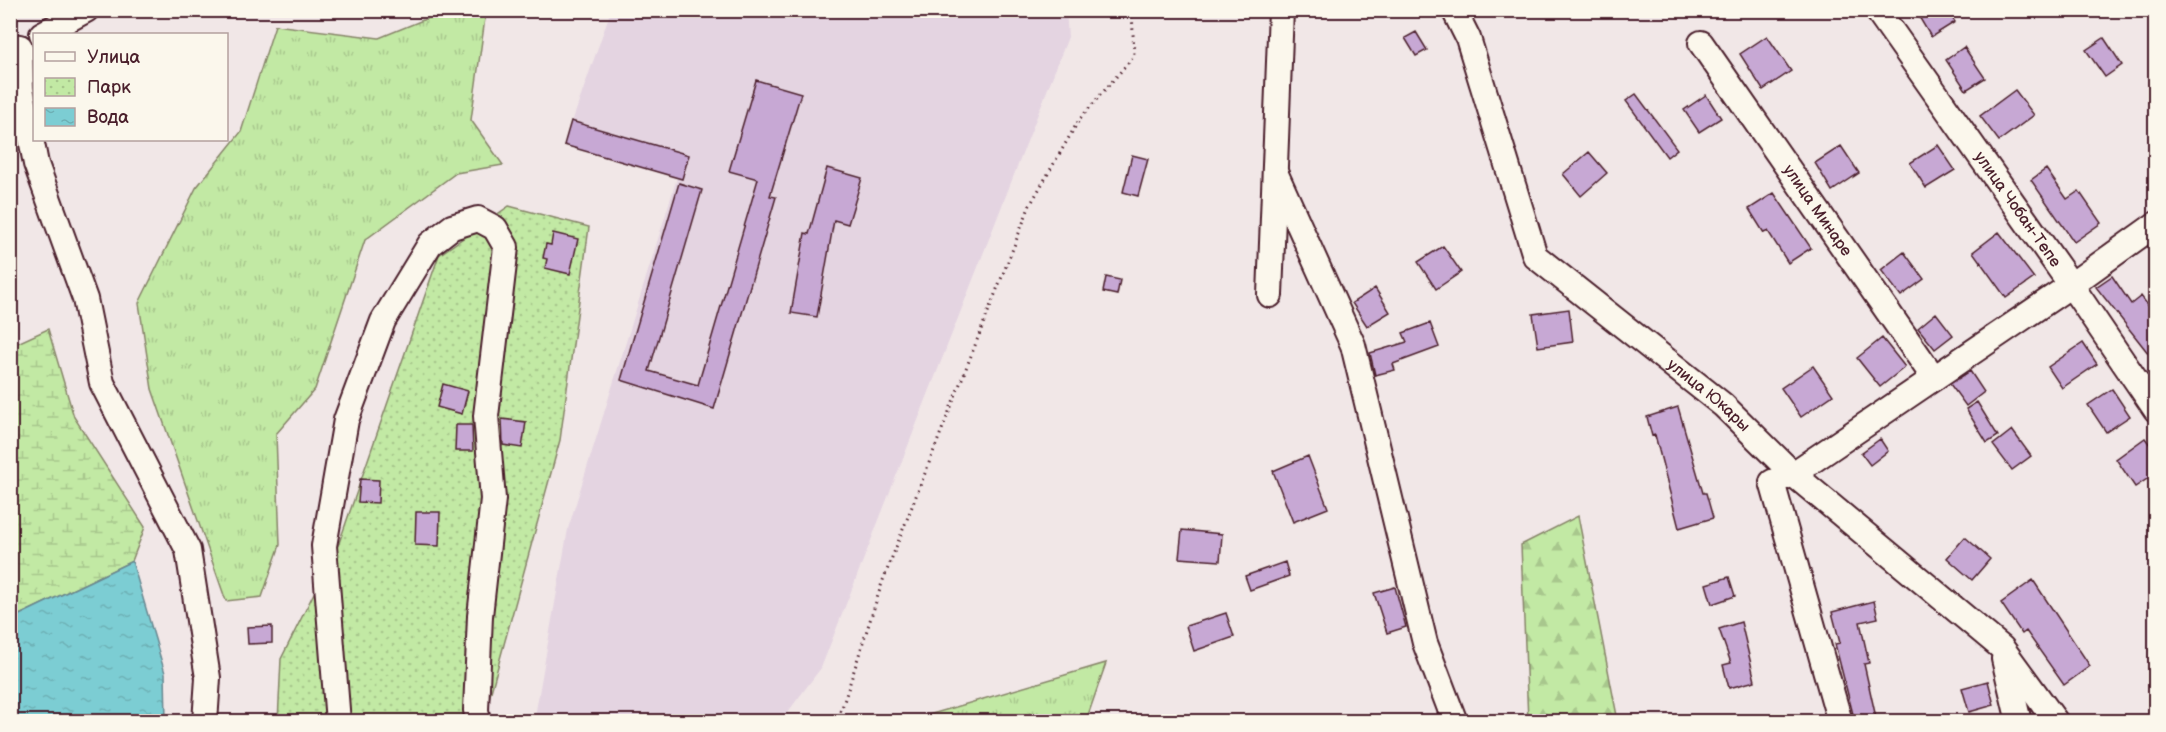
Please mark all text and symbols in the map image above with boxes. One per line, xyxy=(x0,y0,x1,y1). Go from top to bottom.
legend xyxy=(33,33,228,141)
text: Улица xyxy=(87,47,141,68)
text: Парк xyxy=(87,77,131,98)
text: Вода xyxy=(87,107,129,128)
street label: улица Чобан-Тепе xyxy=(1970,148,2065,271)
street label: улица Минаре xyxy=(1779,161,1856,260)
street label: улица Юкары xyxy=(1663,355,1754,436)

